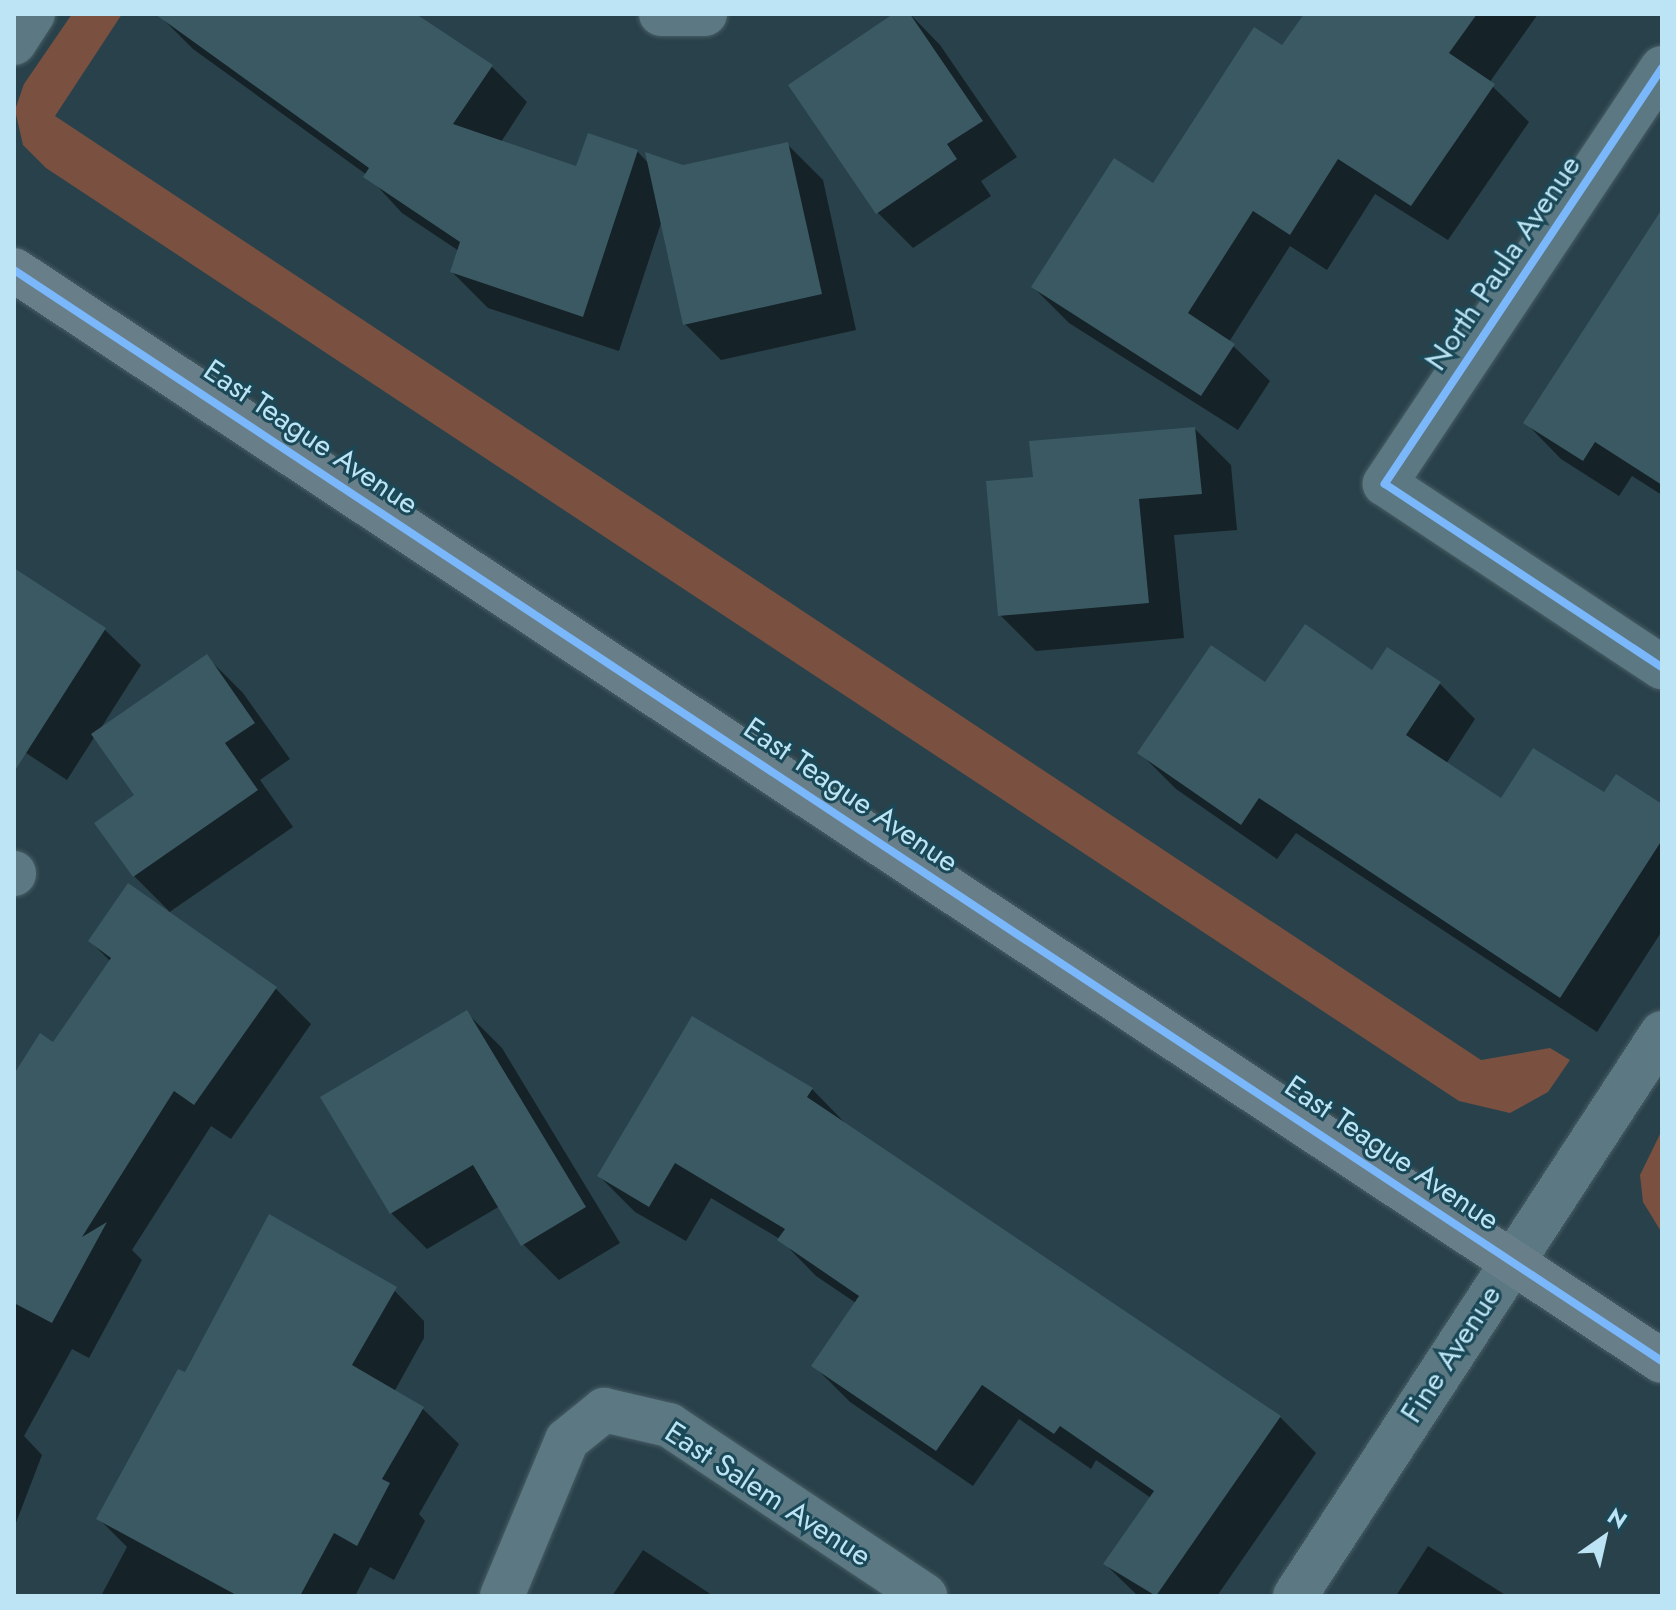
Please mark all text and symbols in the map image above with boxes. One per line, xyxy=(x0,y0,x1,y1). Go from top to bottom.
street label: North Paula Avenue xyxy=(1418,149,1588,377)
street label: East Teague Avenue xyxy=(197,352,425,522)
street label: East Teague Avenue xyxy=(737,710,965,880)
street label: East Teague Avenue xyxy=(1278,1068,1506,1238)
street label: Fine Avenue xyxy=(1393,1279,1509,1429)
street label: East Salem Avenue xyxy=(658,1414,878,1574)
north arrow xyxy=(1564,1498,1644,1578)
text: N xyxy=(1601,1500,1634,1536)

